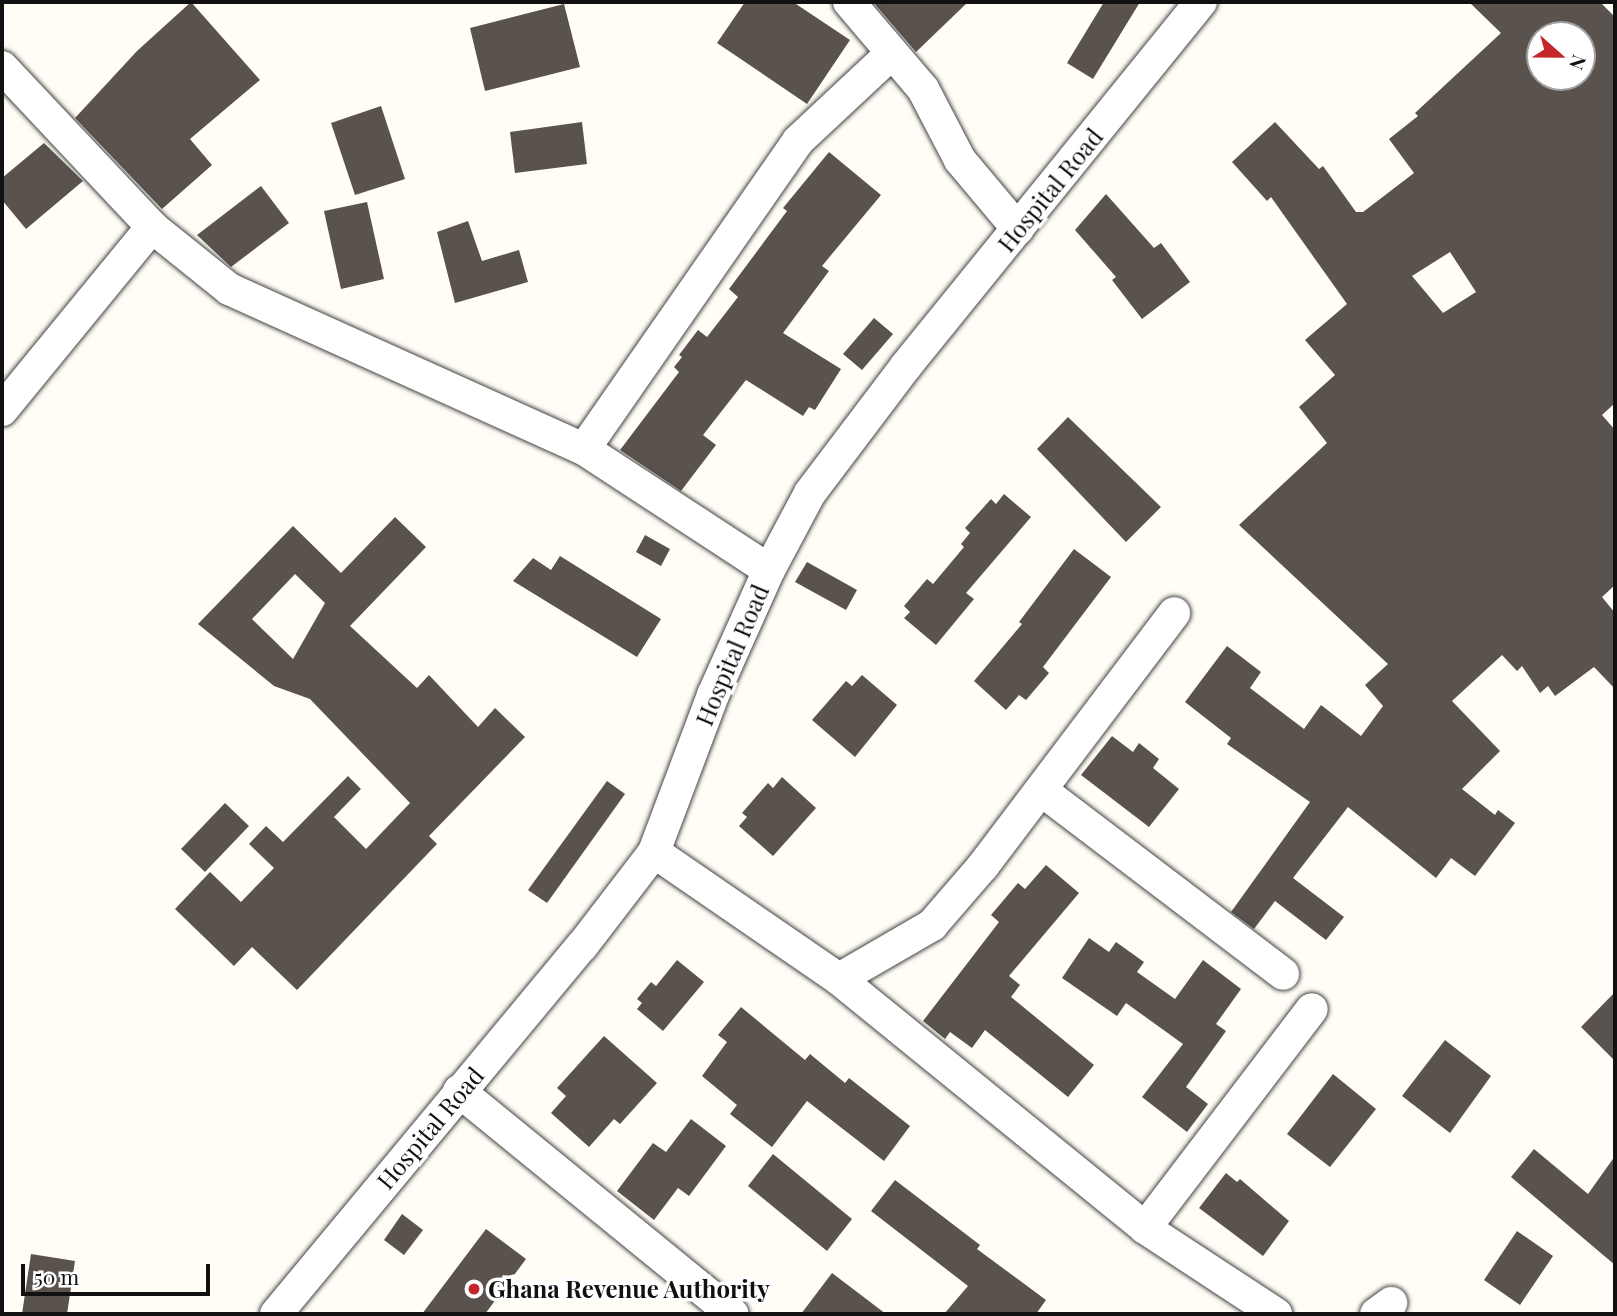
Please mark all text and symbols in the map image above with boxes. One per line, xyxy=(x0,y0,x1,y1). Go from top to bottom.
north arrow xyxy=(1526,21,1596,91)
text: N xyxy=(1564,52,1593,74)
street label: Hospital Road xyxy=(991,122,1109,258)
street label: Hospital Road xyxy=(689,580,775,730)
street label: Hospital Road xyxy=(371,1061,489,1195)
scale bar xyxy=(24,1250,214,1294)
text: 50 m xyxy=(34,1262,79,1290)
place label: Ghana Revenue Authority xyxy=(488,1275,771,1303)
marker: Ghana Revenue Authority xyxy=(466,1281,482,1297)

